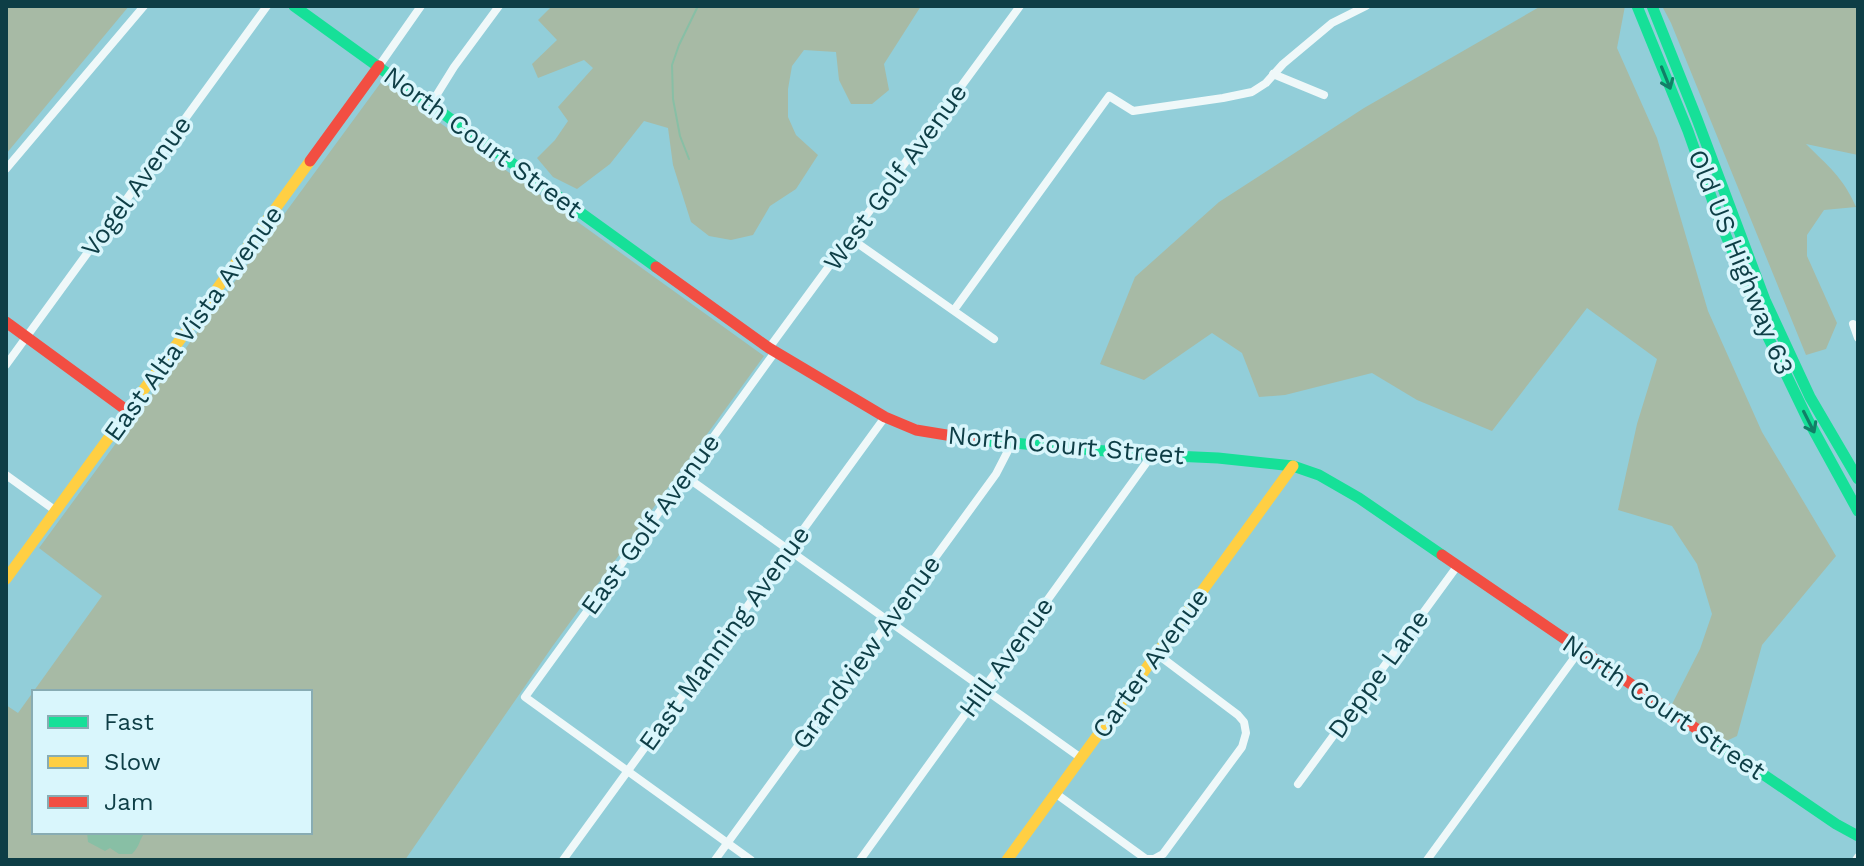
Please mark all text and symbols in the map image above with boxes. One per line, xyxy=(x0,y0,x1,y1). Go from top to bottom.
street label: North Court Street xyxy=(378,60,588,224)
one-way arrow xyxy=(1660,65,1674,90)
street label: West Golf Avenue xyxy=(817,78,973,276)
street label: Vogel Avenue xyxy=(75,110,197,262)
street label: Old US Highway 63 xyxy=(1682,145,1800,379)
street label: East Alta Vista Avenue xyxy=(98,199,288,447)
one-way arrow xyxy=(1802,409,1817,433)
street label: North Court Street xyxy=(946,420,1186,470)
street label: East Golf Avenue xyxy=(574,428,726,620)
street label: East Manning Avenue xyxy=(632,520,816,756)
street label: Grandview Avenue xyxy=(786,549,946,755)
street label: Carter Avenue xyxy=(1086,582,1214,744)
street label: Hill Avenue xyxy=(952,591,1060,723)
street label: Deppe Lane xyxy=(1321,604,1435,744)
street label: North Court Street xyxy=(1557,628,1771,786)
legend xyxy=(32,690,312,834)
text: Fast xyxy=(104,708,154,736)
text: Slow xyxy=(104,748,161,776)
text: Jam xyxy=(104,788,154,816)

